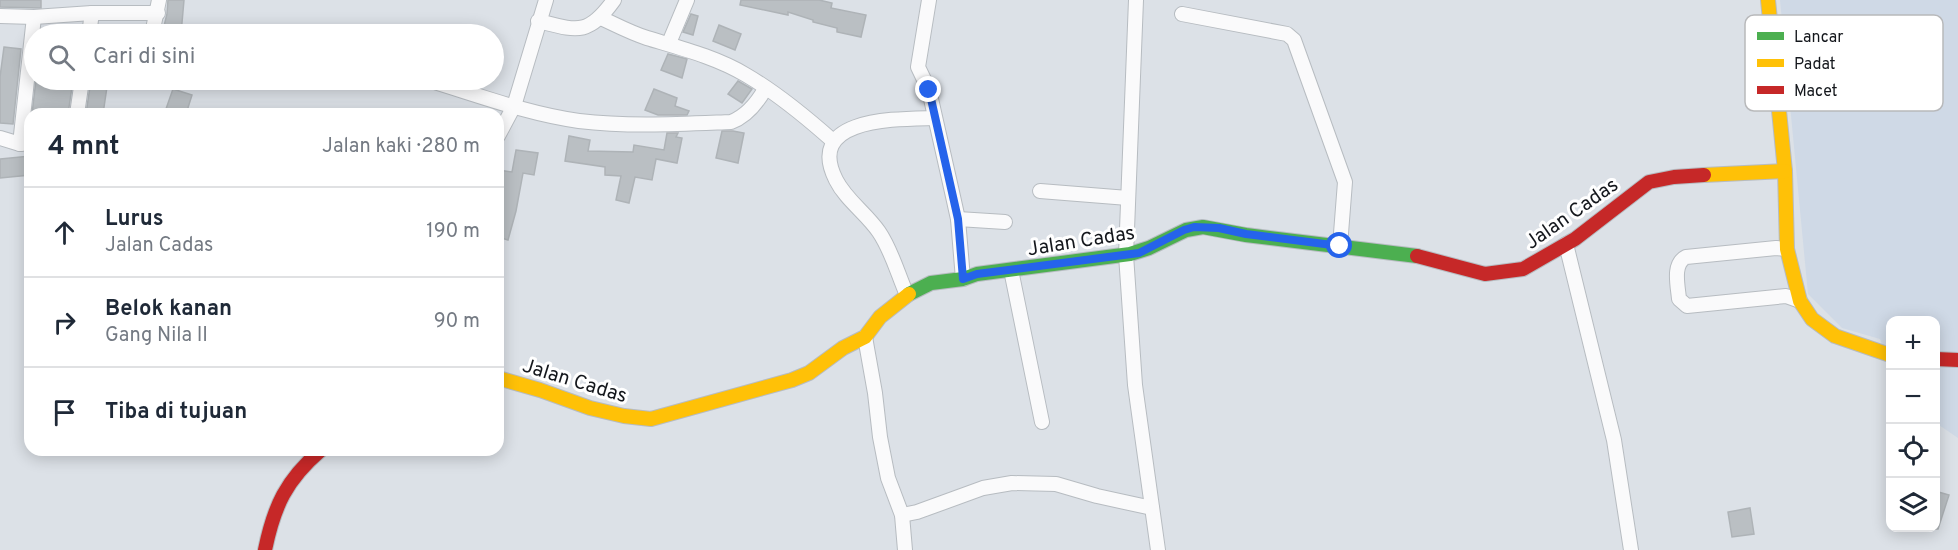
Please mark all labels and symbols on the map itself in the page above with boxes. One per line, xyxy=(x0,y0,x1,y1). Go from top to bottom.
legend xyxy=(1745,15,1943,111)
text: Lancar xyxy=(1794,28,1844,48)
text: Padat xyxy=(1794,55,1836,75)
route end xyxy=(915,76,941,102)
text: Macet xyxy=(1794,82,1838,102)
street label: Jalan Cadas xyxy=(1520,173,1624,256)
street label: Jalan Cadas xyxy=(1026,221,1137,263)
route start xyxy=(1326,232,1352,258)
street label: Jalan Cadas xyxy=(519,354,630,410)

